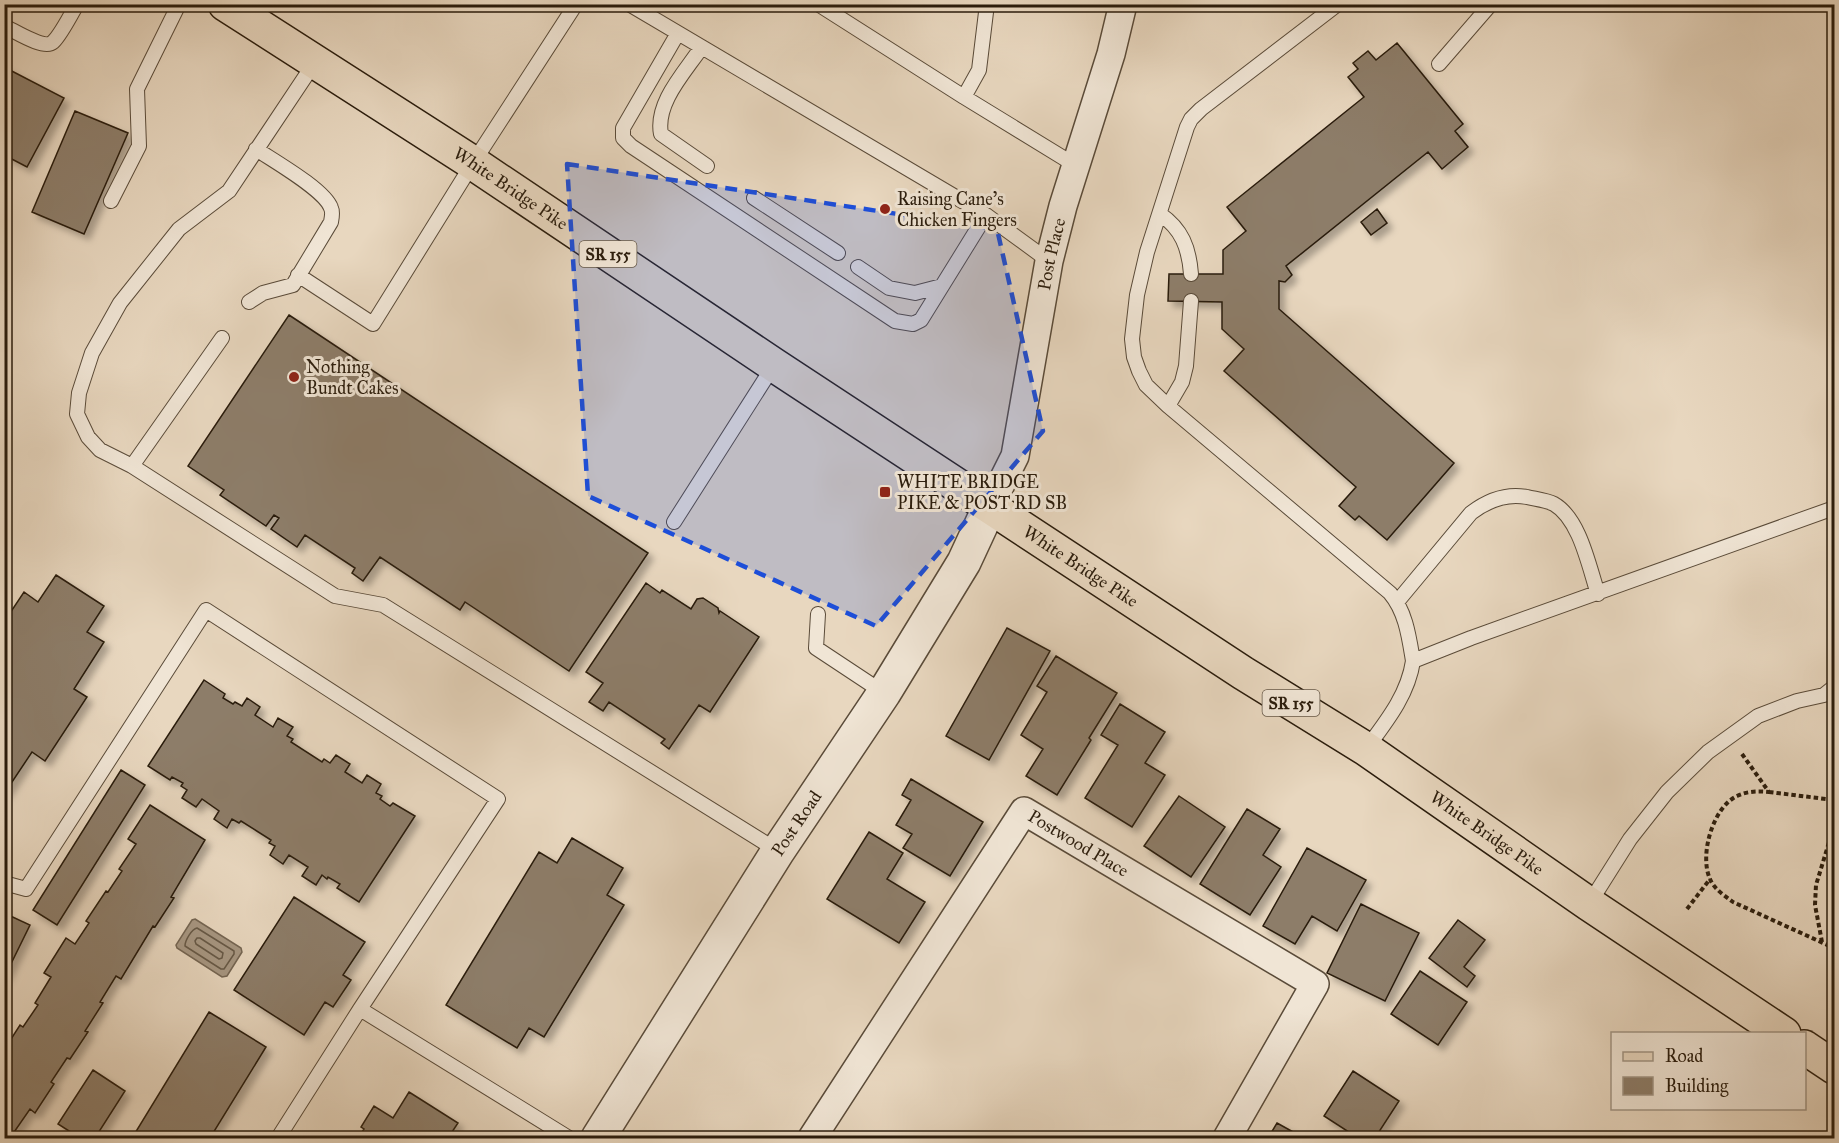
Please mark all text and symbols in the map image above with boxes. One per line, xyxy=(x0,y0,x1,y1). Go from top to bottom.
street label: White Bridge Pike xyxy=(449,142,572,235)
place label: Raising Cane's Chicken Fingers xyxy=(897,188,1017,232)
marker: Raising Cane's Chicken Fingers xyxy=(878,202,892,216)
street label: Post Place xyxy=(1033,216,1071,292)
road number: SR 155 xyxy=(580,241,636,267)
place label: Nothing Bundt Cakes xyxy=(306,356,399,399)
marker: Nothing Bundt Cakes xyxy=(287,370,301,384)
place label: WHITE BRIDGE PIKE & POST RD SB xyxy=(897,471,1067,514)
marker: WHITE BRIDGE PIKE & POST RD SB xyxy=(878,485,892,499)
street label: White Bridge Pike xyxy=(1019,521,1142,612)
road number: SR 155 xyxy=(1262,690,1320,716)
street label: Post Road xyxy=(767,786,826,860)
street label: White Bridge Pike xyxy=(1426,786,1548,880)
street label: Postwood Place xyxy=(1024,805,1133,882)
legend xyxy=(1611,1032,1806,1110)
text: Road xyxy=(1665,1045,1703,1067)
text: Building xyxy=(1665,1075,1729,1098)

